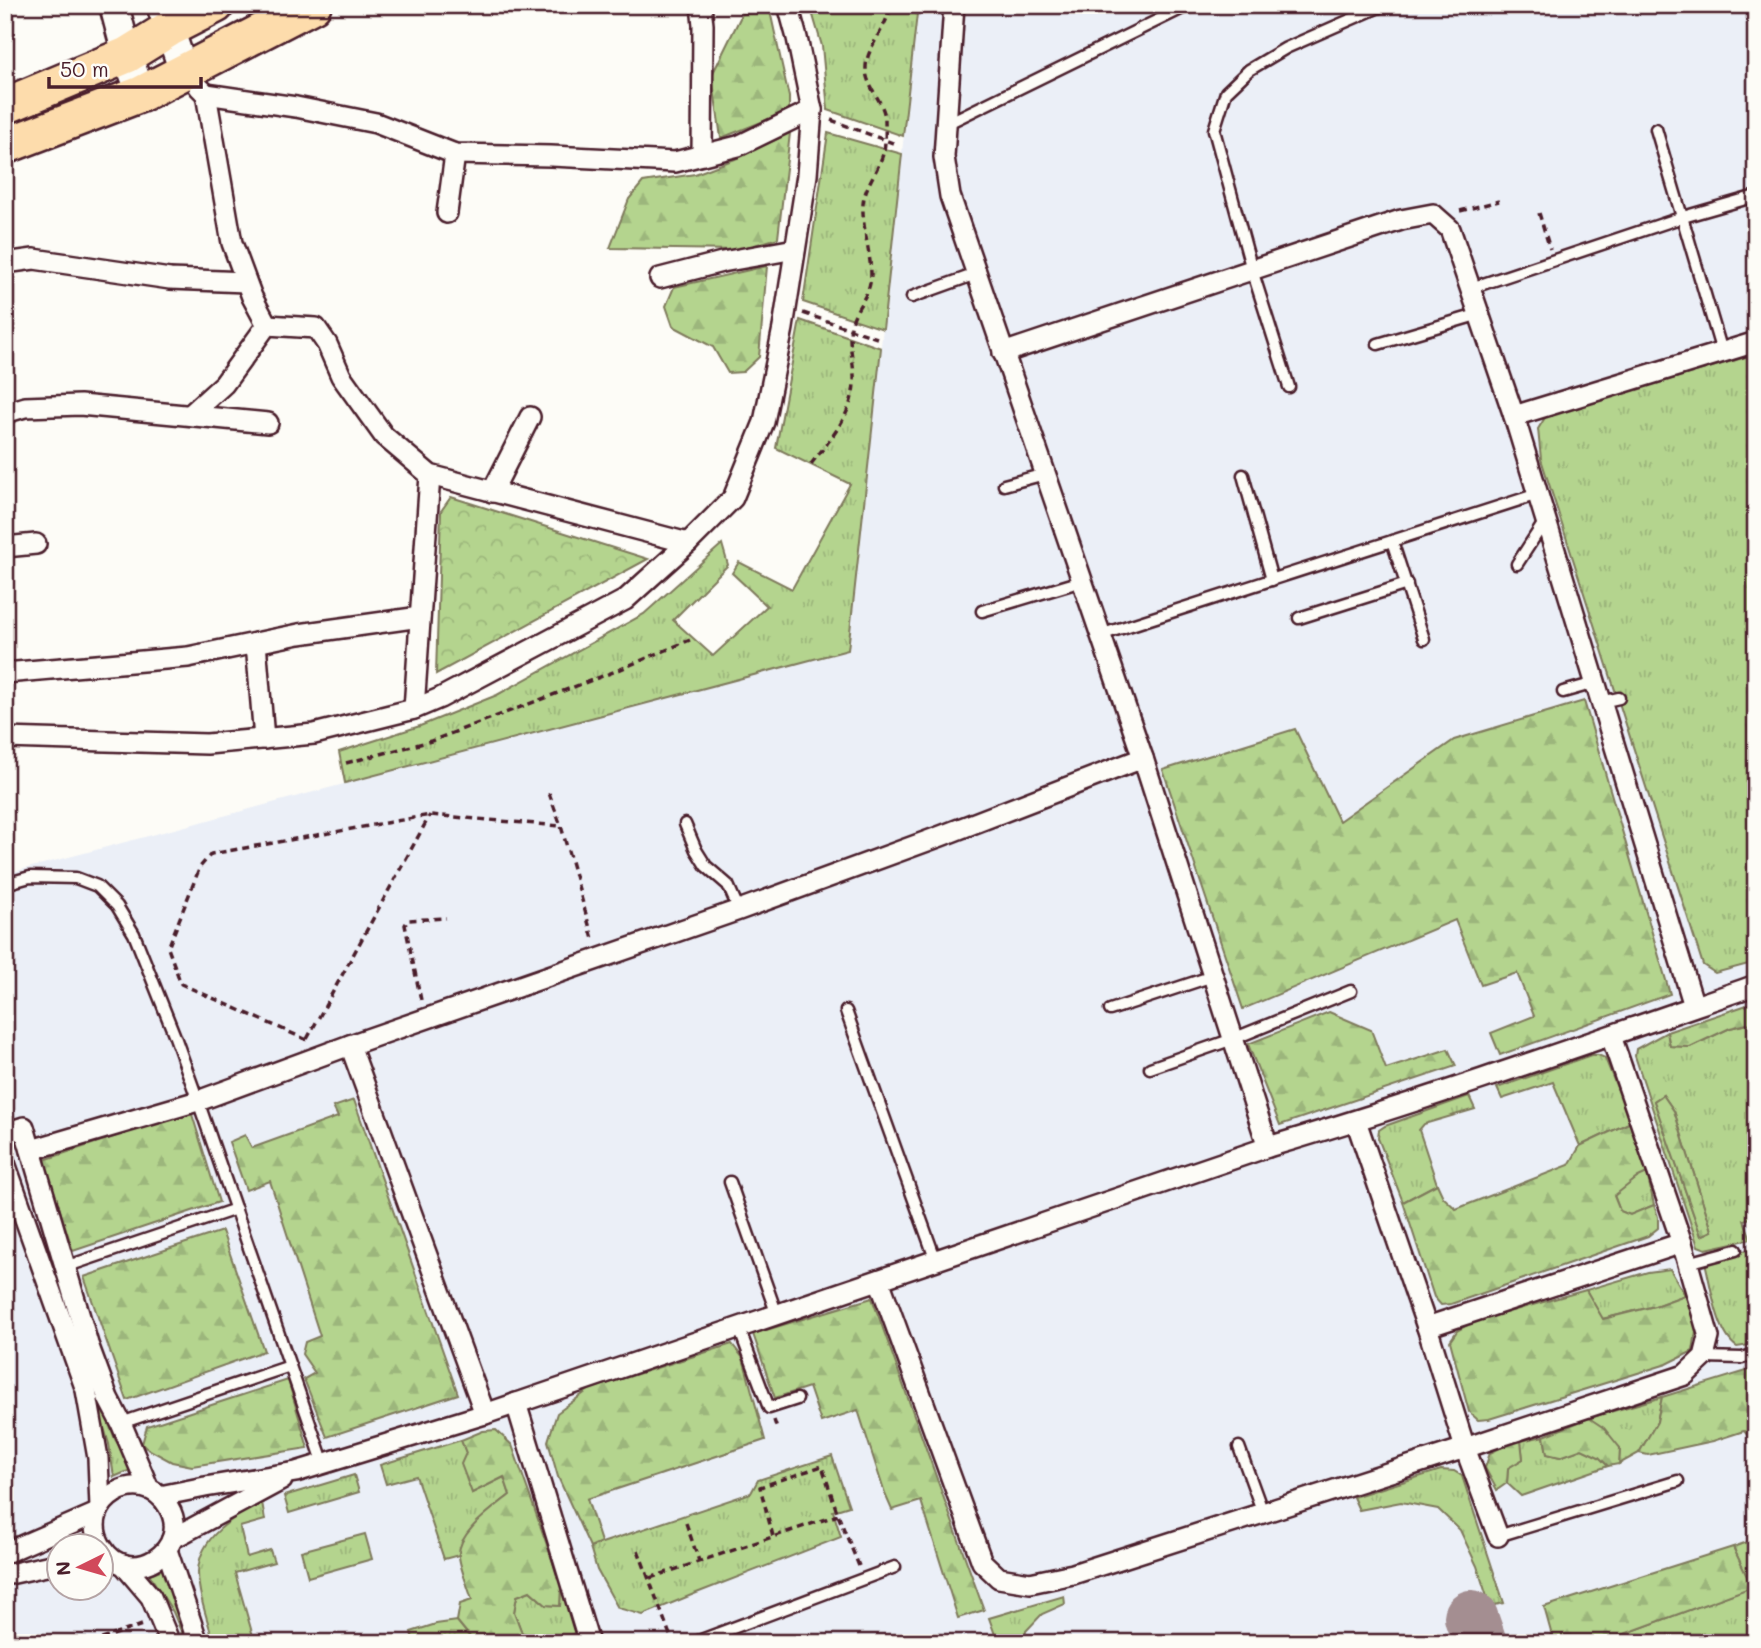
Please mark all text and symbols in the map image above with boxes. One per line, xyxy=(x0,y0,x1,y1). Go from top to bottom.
scale bar xyxy=(49,46,201,90)
text: 50 m xyxy=(60,55,109,82)
north arrow xyxy=(46,1532,116,1602)
text: N xyxy=(49,1560,76,1577)

